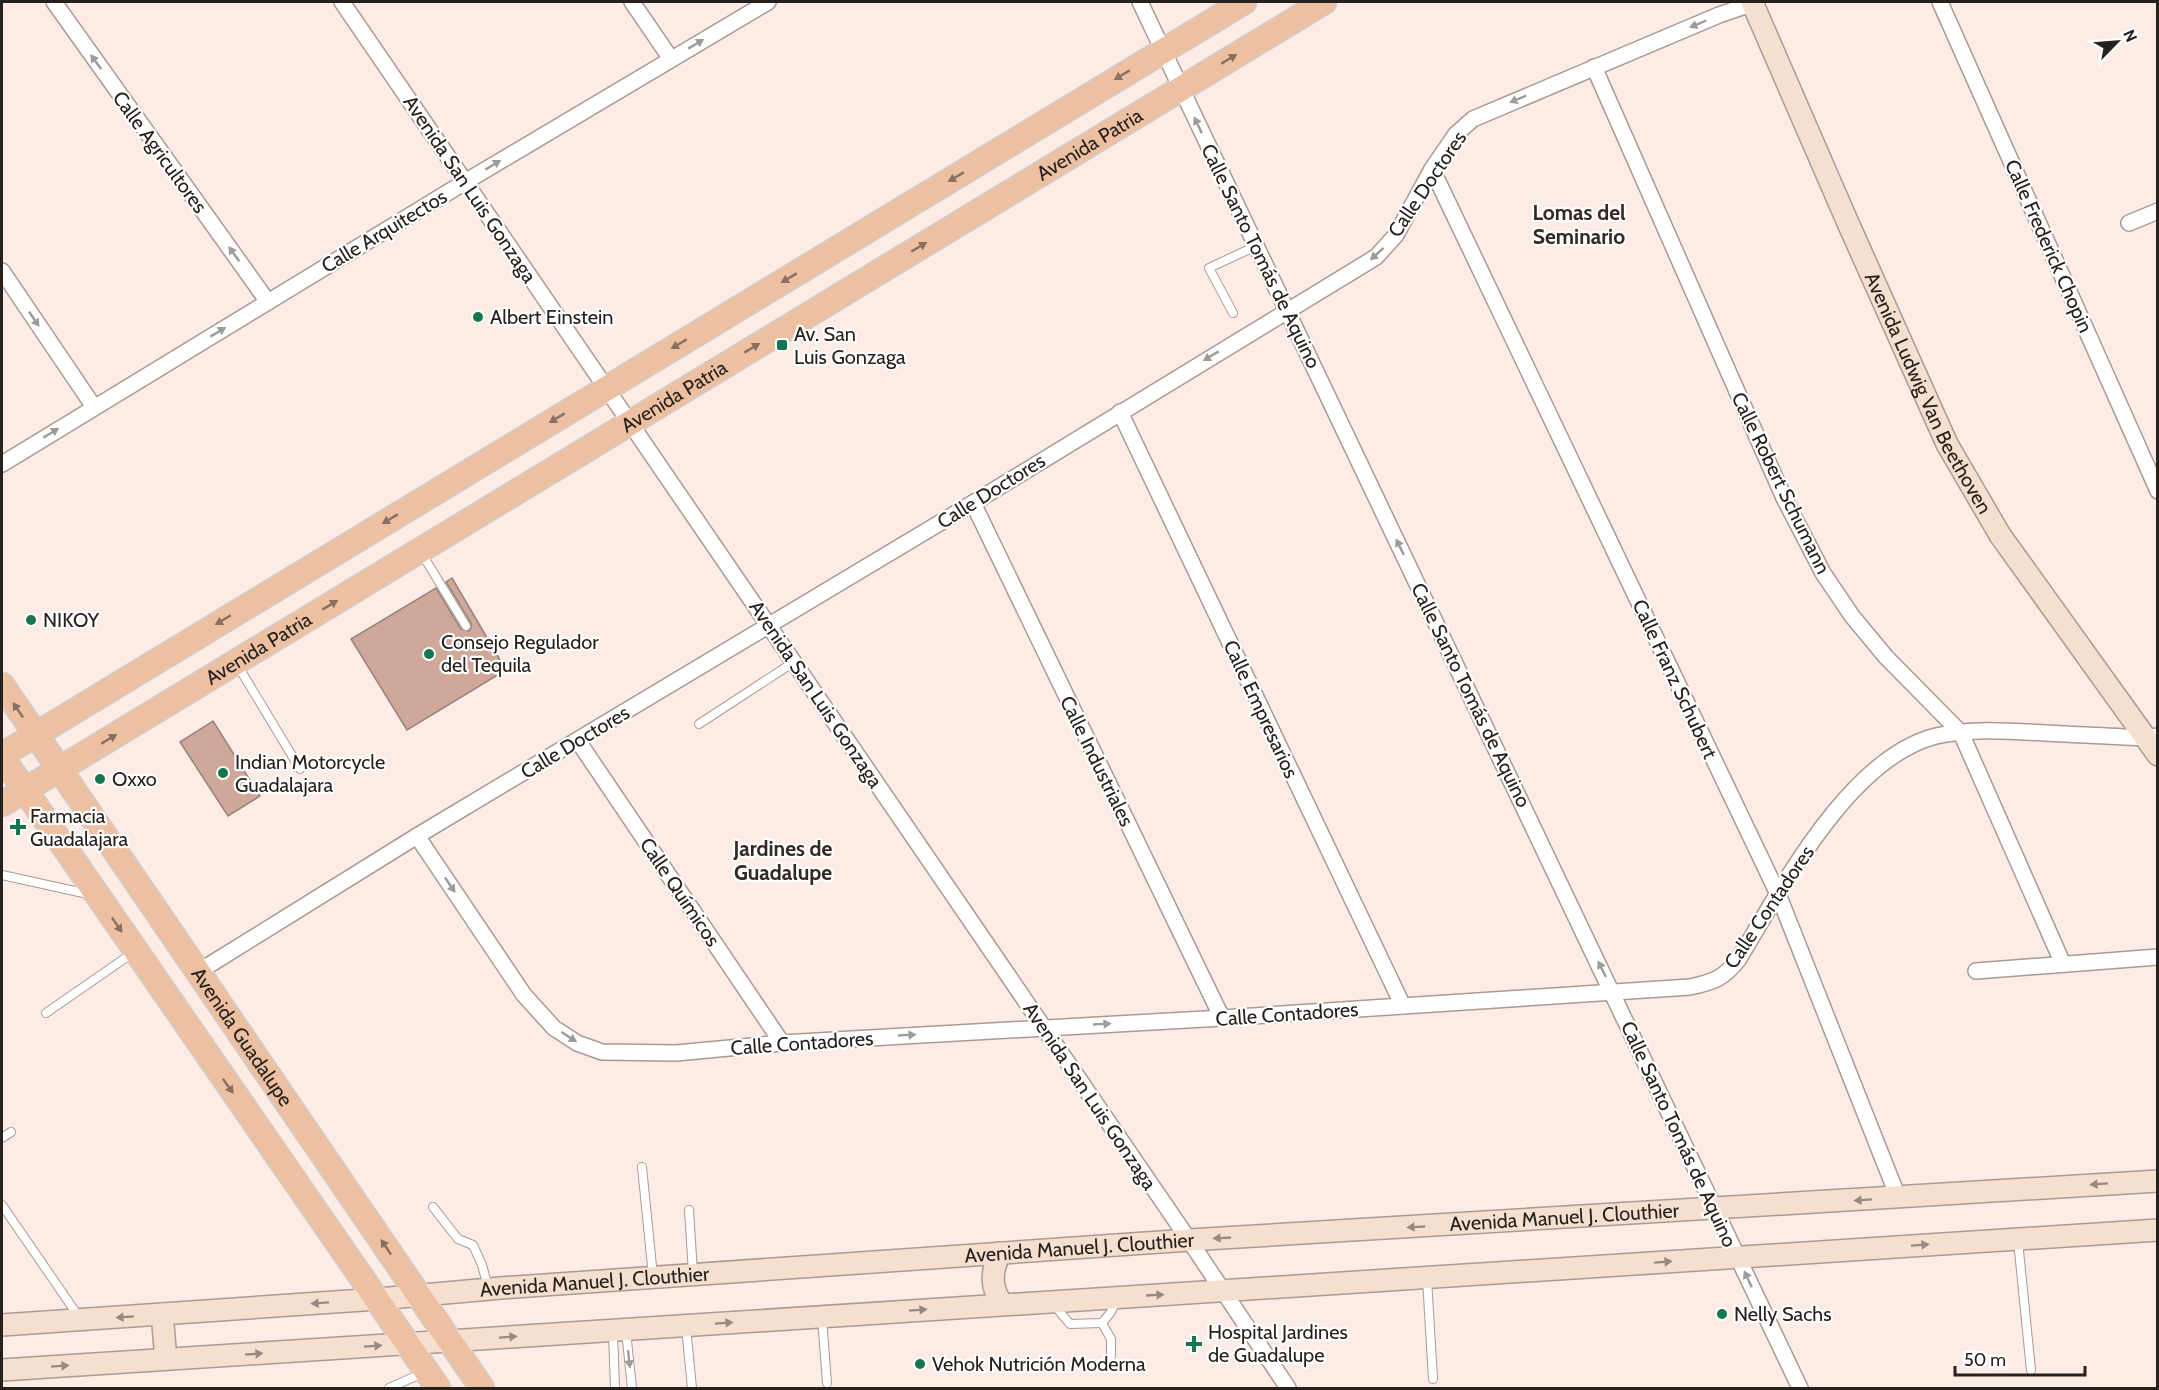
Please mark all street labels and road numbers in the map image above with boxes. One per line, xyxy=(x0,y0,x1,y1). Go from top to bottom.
street label: Calle Agricultores xyxy=(108,86,212,218)
street label: Avenida San Luis Gonzaga xyxy=(398,91,542,287)
street label: Avenida Patria xyxy=(1032,103,1147,186)
street label: Calle Doctores xyxy=(1383,126,1471,242)
street label: Calle Santo Tomás de Aquino xyxy=(1196,140,1326,372)
street label: Calle Frederick Chopin xyxy=(2000,156,2098,336)
street label: Calle Arquitectos xyxy=(317,184,451,278)
street label: Avenida Ludwig Van Beethoven xyxy=(1860,269,1997,518)
street label: Avenida Patria xyxy=(617,355,732,438)
street label: Calle Robert Schumann xyxy=(1727,388,1835,578)
street label: Calle Doctores xyxy=(933,448,1049,534)
street label: Calle Santo Tomás de Aquino xyxy=(1406,579,1536,811)
street label: Avenida San Luis Gonzaga xyxy=(744,596,888,792)
street label: Calle Franz Schubert xyxy=(1628,596,1723,763)
street label: Avenida Patria xyxy=(201,607,316,690)
street label: Calle Empresarios xyxy=(1219,636,1303,782)
street label: Calle Industriales xyxy=(1055,692,1139,830)
street label: Calle Doctores xyxy=(516,700,634,784)
street label: Calle Químicos xyxy=(635,833,725,951)
street label: Calle Contadores xyxy=(1719,841,1819,973)
street label: Avenida Guadalupe xyxy=(186,963,298,1111)
street label: Calle Contadores xyxy=(1215,997,1359,1031)
street label: Avenida San Luis Gonzaga xyxy=(1018,998,1162,1194)
street label: Calle Santo Tomás de Aquino xyxy=(1616,1017,1742,1251)
street label: Calle Contadores xyxy=(730,1026,874,1060)
street label: Avenida Manuel J. Clouthier xyxy=(1449,1198,1680,1236)
street label: Avenida Manuel J. Clouthier xyxy=(964,1228,1195,1268)
street label: Avenida Manuel J. Clouthier xyxy=(479,1261,710,1302)

